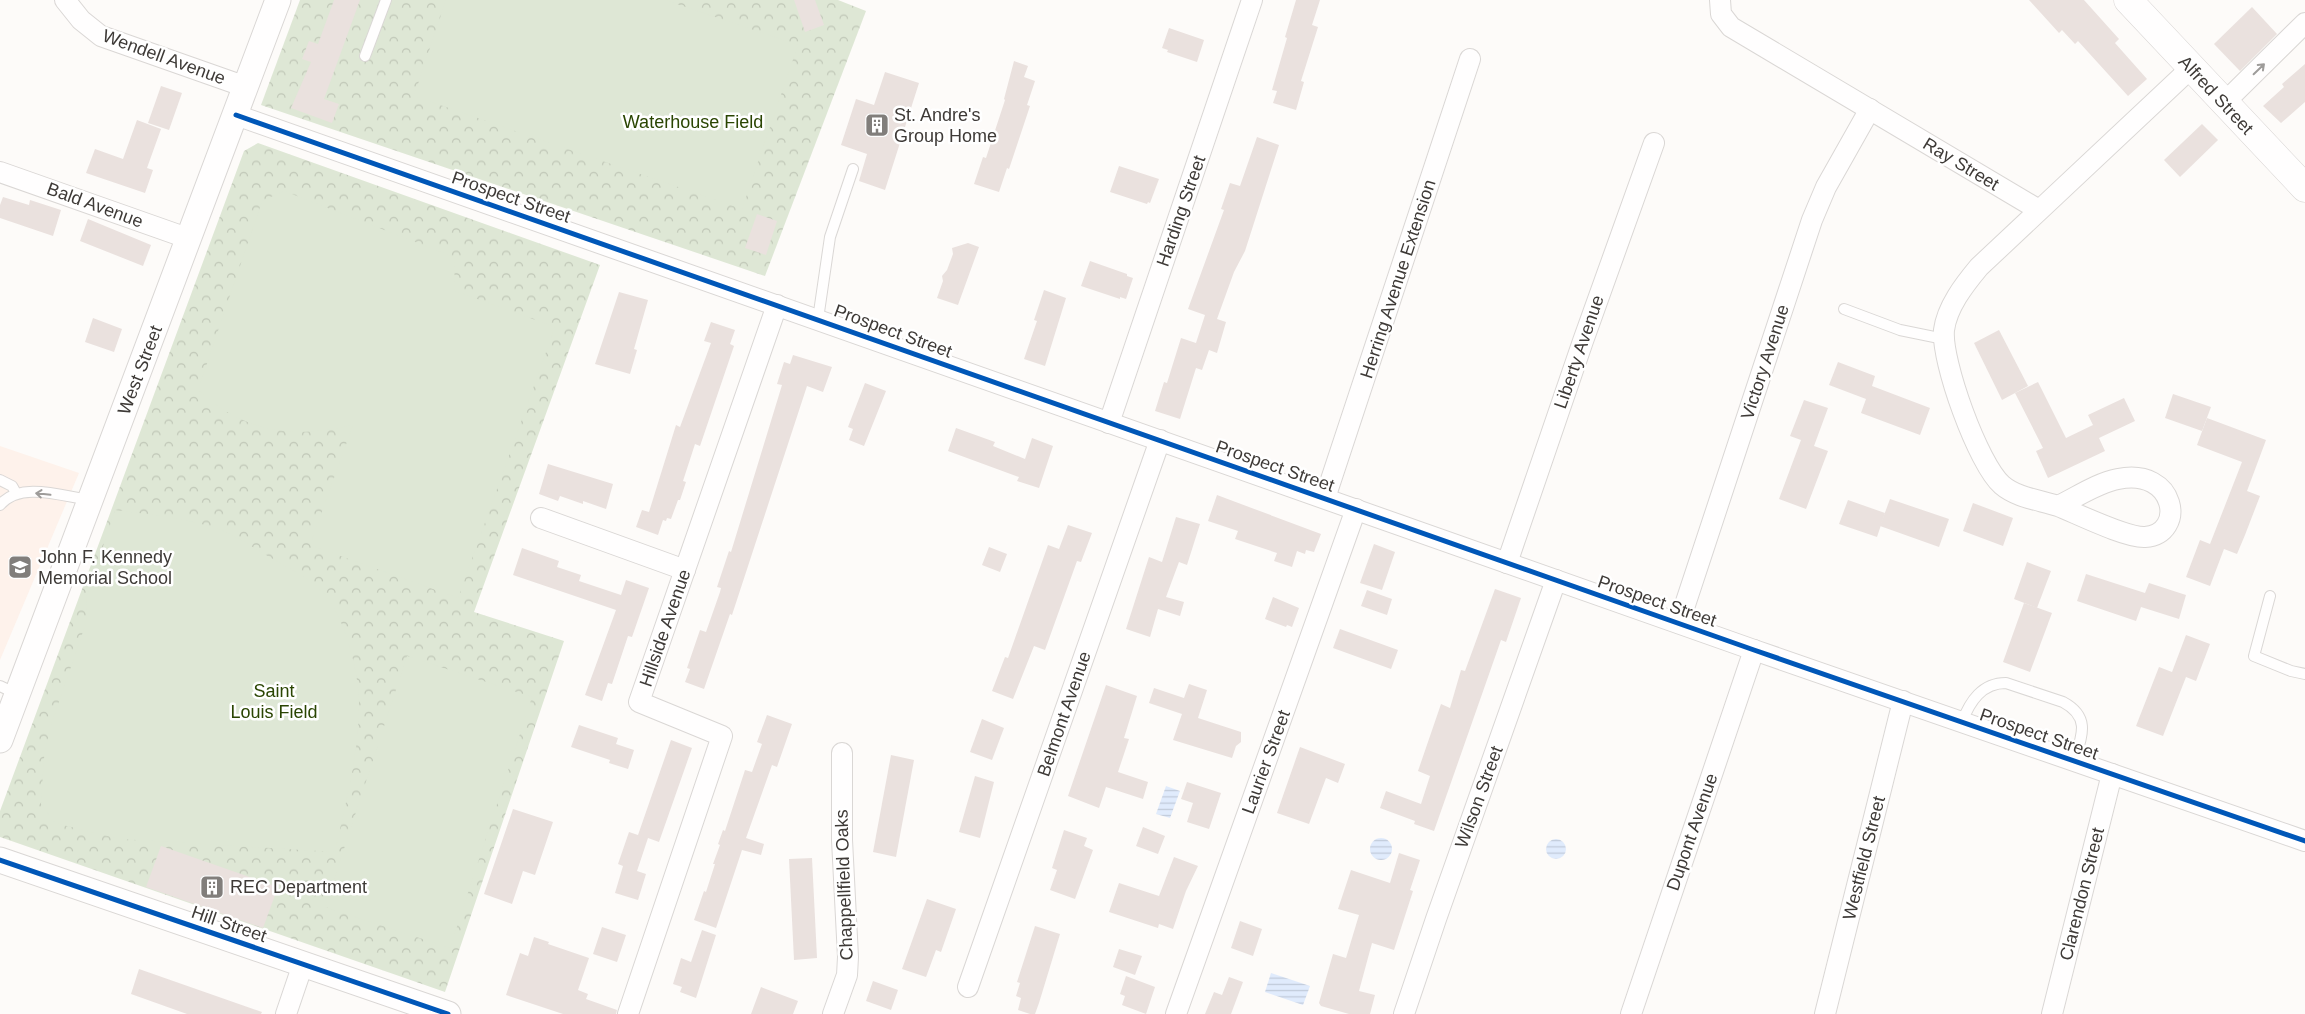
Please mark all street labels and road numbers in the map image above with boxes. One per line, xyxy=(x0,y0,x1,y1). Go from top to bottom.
street label: Wendell Avenue xyxy=(100,25,228,89)
street label: Alfred Street xyxy=(2175,52,2257,138)
street label: Ray Street xyxy=(1919,134,2003,194)
street label: Harding Street xyxy=(1153,153,1209,269)
street label: Prospect Street xyxy=(449,167,573,227)
street label: Herring Avenue Extension xyxy=(1356,177,1440,381)
street label: Bald Avenue xyxy=(44,178,146,232)
street label: Liberty Avenue xyxy=(1550,293,1608,411)
street label: Prospect Street xyxy=(831,300,955,362)
street label: Victory Avenue xyxy=(1737,302,1793,422)
street label: West Street xyxy=(114,323,166,417)
street label: Prospect Street xyxy=(1213,436,1337,496)
street label: Hillside Avenue xyxy=(636,567,694,689)
street label: Prospect Street xyxy=(1595,571,1719,631)
street label: Belmont Avenue xyxy=(1033,649,1095,779)
street label: Prospect Street xyxy=(1977,704,2101,764)
street label: Laurier Street xyxy=(1238,707,1294,817)
street label: Wilson Street xyxy=(1451,743,1507,851)
street label: Dupont Avenue xyxy=(1663,771,1721,893)
street label: Westfield Street xyxy=(1839,794,1889,922)
street label: Chappellfield Oaks xyxy=(831,809,857,961)
street label: Clarendon Street xyxy=(2056,826,2108,962)
street label: Hill Street xyxy=(189,902,269,946)

